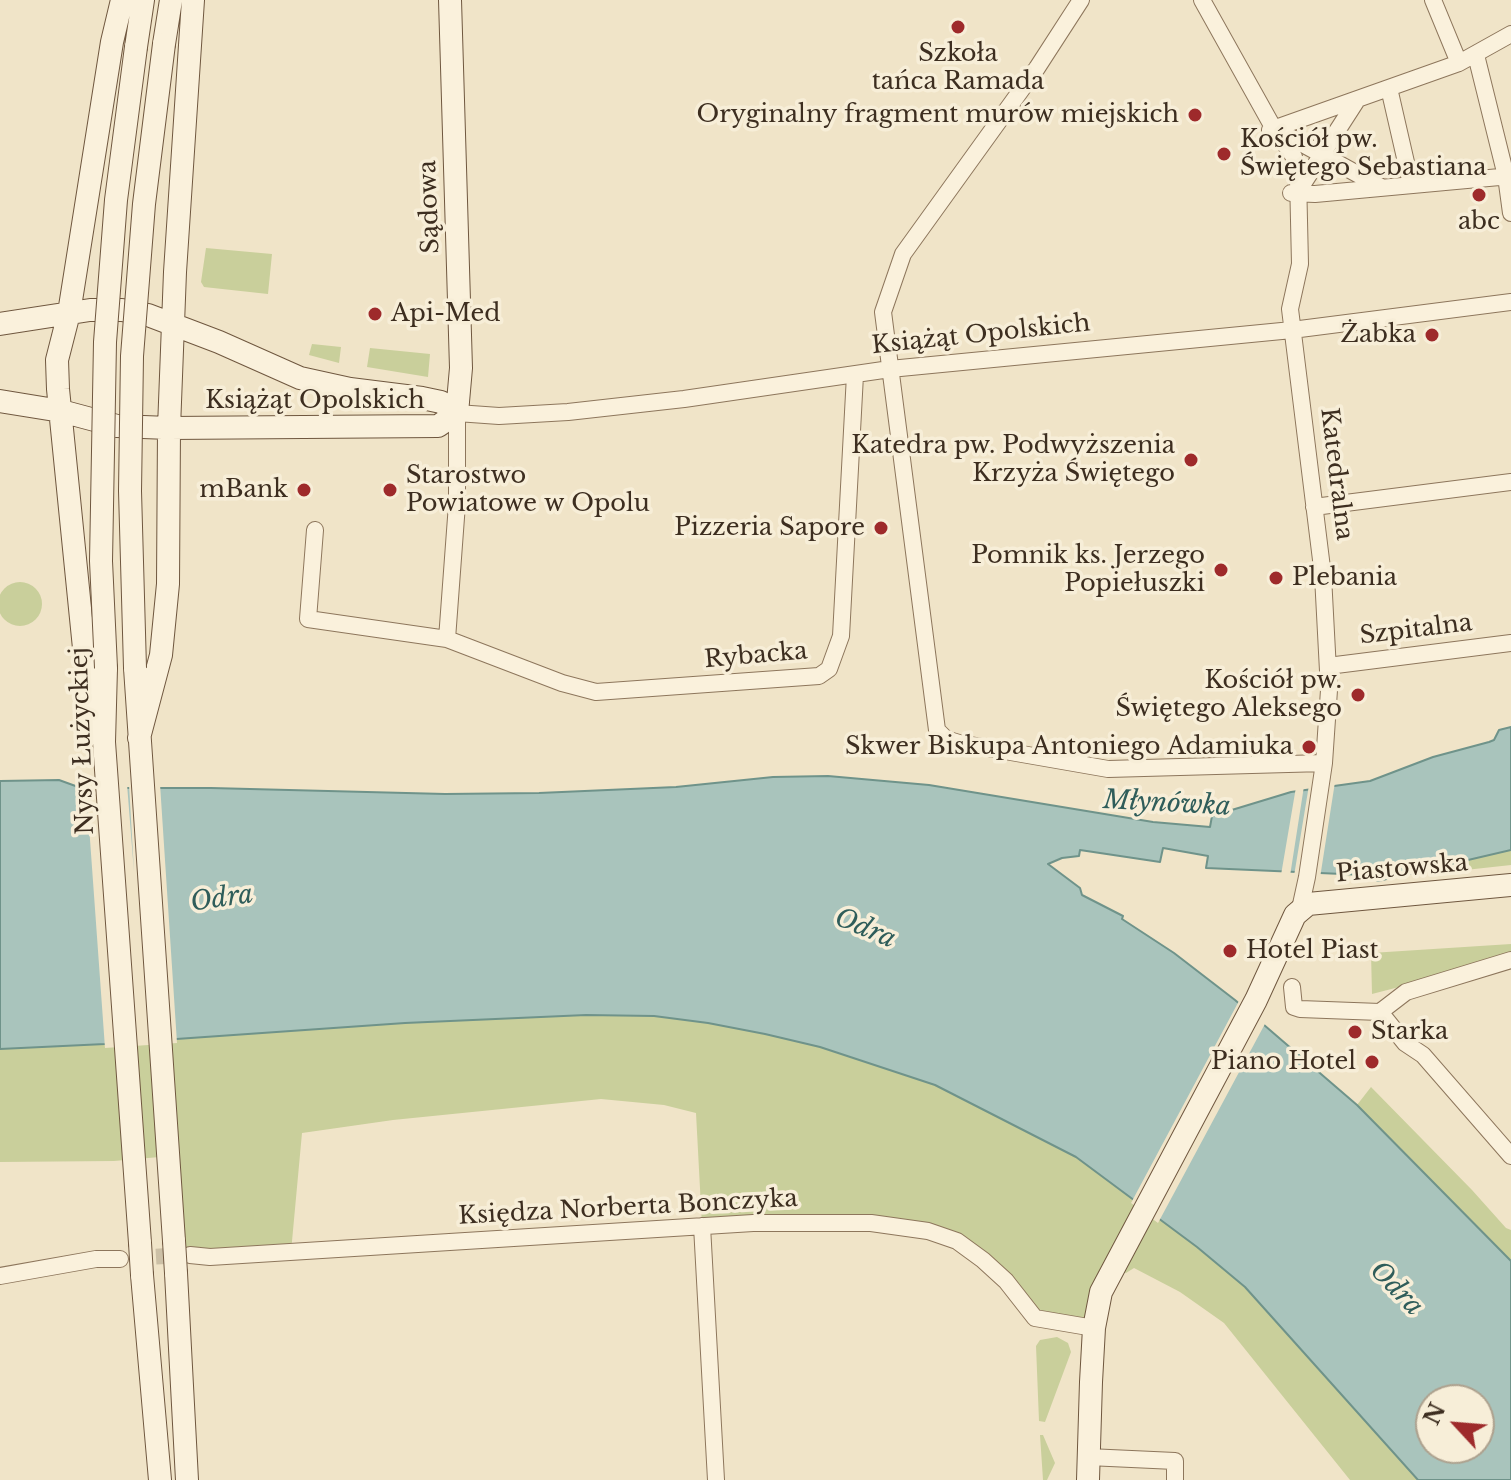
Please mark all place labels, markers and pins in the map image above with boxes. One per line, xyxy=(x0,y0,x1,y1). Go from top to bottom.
marker: Szkoła tańca Ramada xyxy=(949,18,967,36)
place label: Szkoła tańca Ramada xyxy=(872,40,1044,96)
place label: Oryginalny fragment murów miejskich xyxy=(697,101,1179,129)
marker: Oryginalny fragment murów miejskich xyxy=(1186,106,1204,124)
place label: Kościół pw. Świętego Sebastiana xyxy=(1240,126,1487,182)
marker: Kościół pw. Świętego Sebastiana xyxy=(1215,145,1233,163)
marker: abc xyxy=(1470,186,1488,204)
place label: abc xyxy=(1458,208,1500,236)
place label: Api-Med xyxy=(391,300,500,328)
marker: Api-Med xyxy=(366,305,384,323)
place label: Żabka xyxy=(1340,321,1416,349)
marker: Żabka xyxy=(1423,326,1441,344)
place label: Katedra pw. Podwyższenia Krzyża Świętego xyxy=(851,432,1175,488)
marker: Katedra pw. Podwyższenia Krzyża Świętego xyxy=(1182,451,1200,469)
place label: Starostwo Powiatowe w Opolu xyxy=(406,462,650,518)
place label: mBank xyxy=(199,476,288,504)
marker: mBank xyxy=(295,481,313,499)
marker: Starostwo Powiatowe w Opolu xyxy=(381,481,399,499)
place label: Pizzeria Sapore xyxy=(674,514,865,542)
marker: Pizzeria Sapore xyxy=(872,519,890,537)
place label: Pomnik ks. Jerzego Popiełuszki xyxy=(971,542,1205,598)
marker: Pomnik ks. Jerzego Popiełuszki xyxy=(1212,561,1230,579)
place label: Plebania xyxy=(1292,564,1397,592)
marker: Plebania xyxy=(1267,569,1285,587)
place label: Kościół pw. Świętego Aleksego xyxy=(1115,667,1342,723)
marker: Kościół pw. Świętego Aleksego xyxy=(1349,686,1367,704)
place label: Skwer Biskupa Antoniego Adamiuka xyxy=(845,733,1293,761)
marker: Skwer Biskupa Antoniego Adamiuka xyxy=(1300,738,1318,756)
place label: Hotel Piast xyxy=(1246,937,1379,965)
marker: Hotel Piast xyxy=(1221,942,1239,960)
place label: Starka xyxy=(1371,1018,1448,1046)
marker: Starka xyxy=(1346,1023,1364,1041)
place label: Piano Hotel xyxy=(1211,1048,1356,1076)
marker: Piano Hotel xyxy=(1363,1053,1381,1071)

